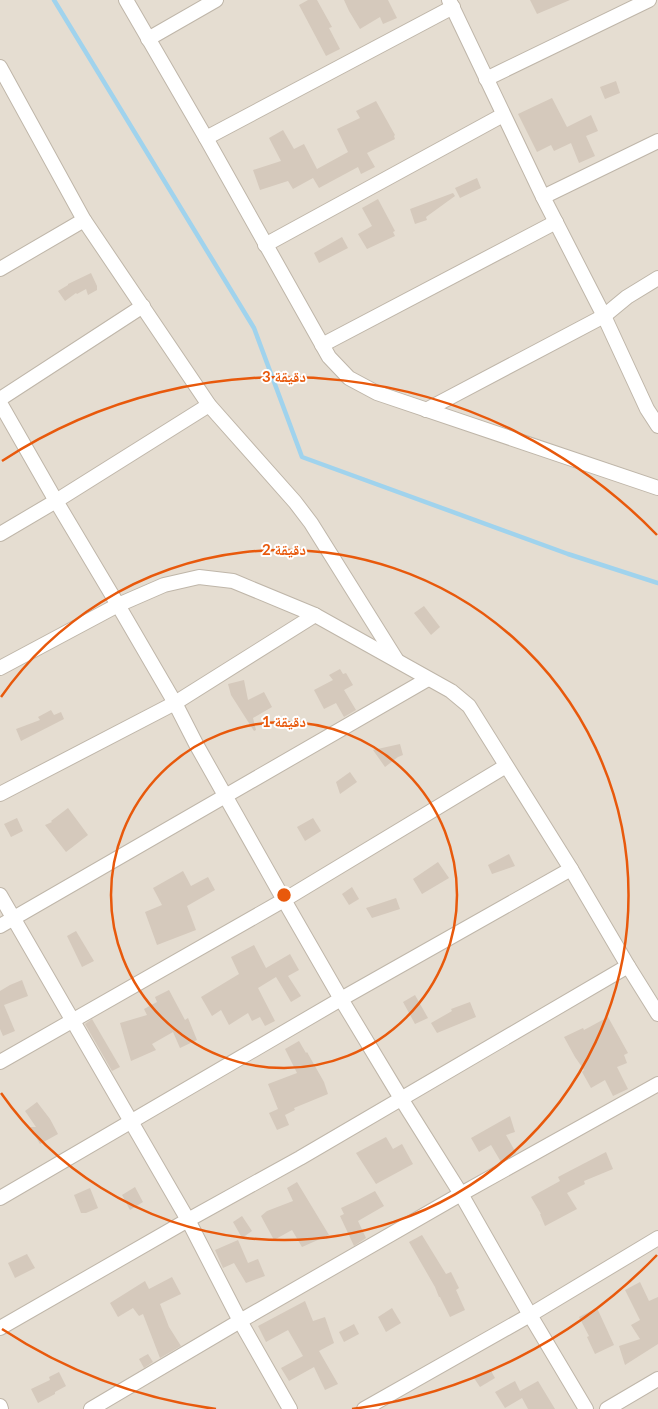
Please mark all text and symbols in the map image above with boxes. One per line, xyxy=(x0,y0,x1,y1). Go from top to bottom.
text: 3 دقيقة xyxy=(262,367,306,385)
text: 2 دقيقة xyxy=(262,540,306,558)
text: 1 دقيقة xyxy=(262,712,306,730)
centre of rings xyxy=(275,886,293,904)

